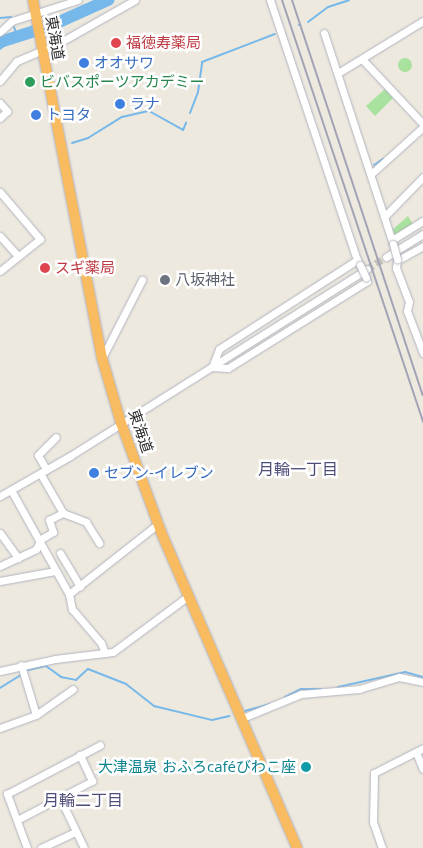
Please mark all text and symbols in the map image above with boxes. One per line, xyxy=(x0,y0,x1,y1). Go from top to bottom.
street label: 東海道 xyxy=(42,14,68,62)
place label: 福徳寿薬局 xyxy=(126,34,201,52)
marker: 福徳寿薬局 xyxy=(110,37,122,49)
place label: オオサワ xyxy=(94,54,154,72)
marker: オオサワ xyxy=(78,57,90,69)
place label: ビバスポーツアカデミー xyxy=(40,73,205,91)
marker: ビバスポーツアカデミー xyxy=(24,76,36,88)
place label: ラナ xyxy=(130,95,160,113)
marker: ラナ xyxy=(114,98,126,110)
place label: トヨタ xyxy=(46,106,91,124)
marker: トヨタ xyxy=(30,109,42,121)
place label: スギ薬局 xyxy=(55,259,115,277)
marker: スギ薬局 xyxy=(39,262,51,274)
place label: 八坂神社 xyxy=(175,271,235,289)
marker: 八坂神社 xyxy=(159,274,171,286)
street label: 東海道 xyxy=(125,407,157,455)
district label: 月輪一丁目 xyxy=(258,459,338,479)
place label: セブン-イレブン xyxy=(104,464,214,482)
marker: セブン-イレブン xyxy=(88,467,100,479)
place label: 大津温泉 おふろcaféびわこ座 xyxy=(98,758,296,776)
marker: 大津温泉 おふろcaféびわこ座 xyxy=(300,761,312,773)
district label: 月輪二丁目 xyxy=(43,790,123,810)

